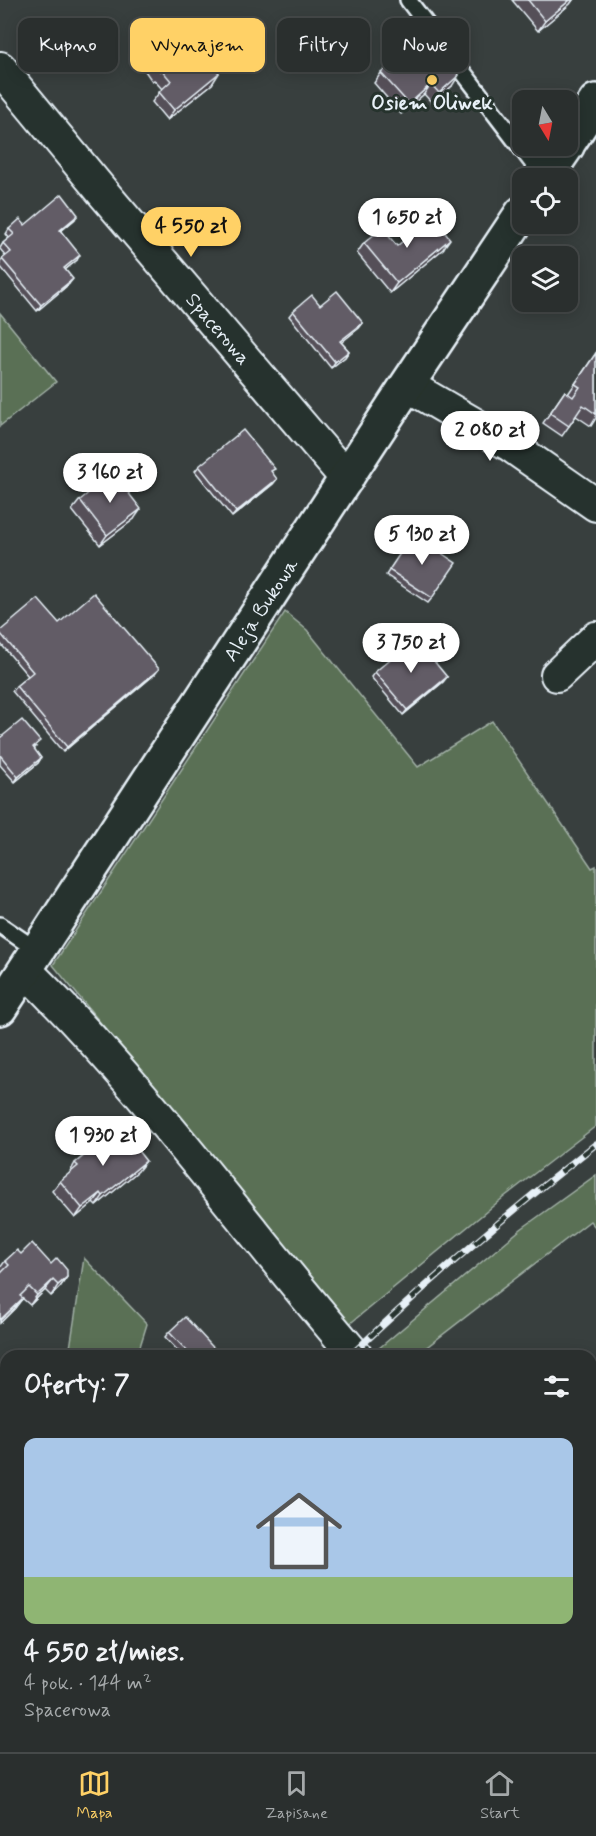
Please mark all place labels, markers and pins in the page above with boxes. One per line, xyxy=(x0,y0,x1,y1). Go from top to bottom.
marker: Osiem Oliwek xyxy=(425,73,439,87)
place label: Osiem Oliwek xyxy=(371,90,494,117)
pin: 1 650 zł xyxy=(345,198,469,249)
pin: 4 550 zł xyxy=(129,207,253,258)
pin: 2 080 zł xyxy=(428,411,552,462)
pin: 3 160 zł xyxy=(48,453,172,504)
pin: 5 130 zł xyxy=(360,515,484,566)
pin: 3 750 zł xyxy=(349,623,473,674)
pin: 1 930 zł xyxy=(41,1116,165,1167)

